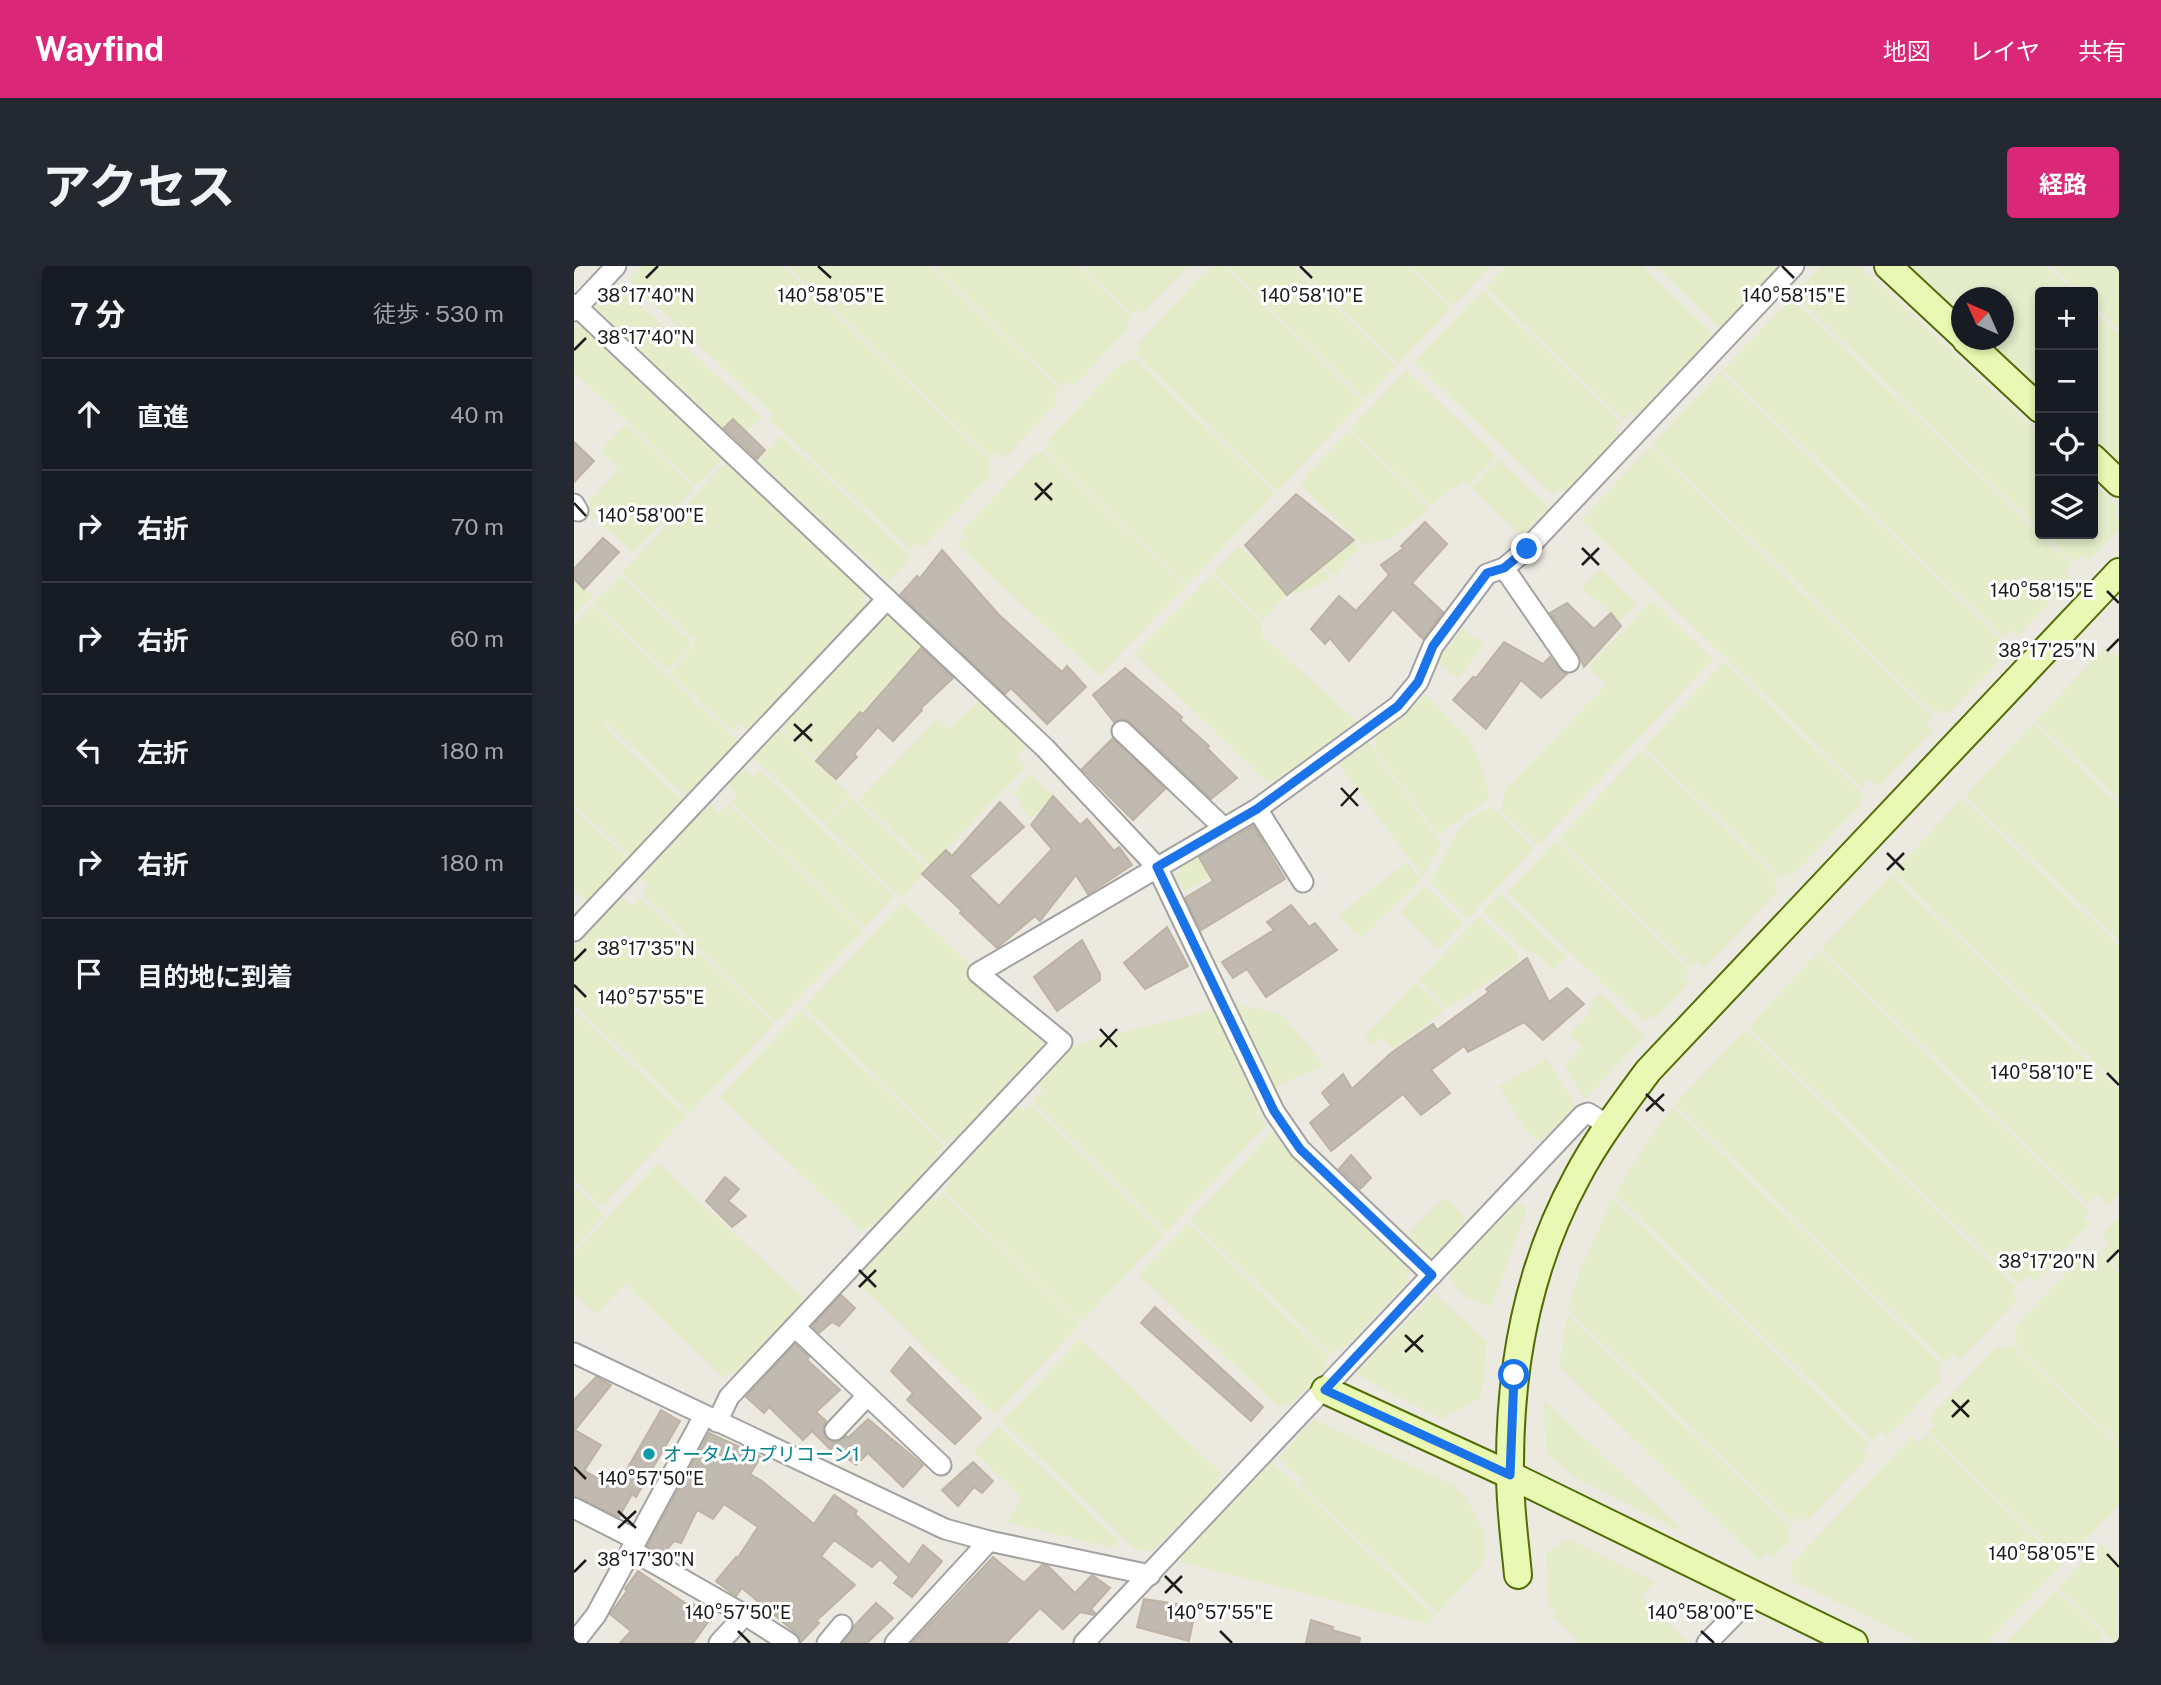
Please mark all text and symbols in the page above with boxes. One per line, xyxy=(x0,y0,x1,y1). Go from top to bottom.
text: Wayfind xyxy=(35,30,164,68)
text: 地図 xyxy=(1883,37,1931,65)
text: レイヤ xyxy=(1969,37,2040,65)
text: 共有 xyxy=(2078,37,2126,65)
button: 経路 xyxy=(2007,147,2119,218)
text: アクセス xyxy=(42,157,236,215)
text: 38°17'40"N xyxy=(597,285,695,306)
text: 140°58'05"E xyxy=(777,285,885,306)
text: 140°58'10"E xyxy=(1261,285,1363,306)
text: 140°58'15"E xyxy=(1742,285,1846,306)
north arrow xyxy=(1951,287,2014,350)
map controls xyxy=(2035,287,2098,539)
button: + xyxy=(2035,287,2098,350)
text: 7 分 xyxy=(70,296,126,332)
text: 徒歩 · 530 m xyxy=(373,300,504,327)
text: 38°17'40"N xyxy=(597,327,695,348)
button: − xyxy=(2035,350,2098,413)
icon: ahead xyxy=(70,395,108,433)
text: 直進 xyxy=(137,401,189,432)
text: 40 m xyxy=(450,401,504,428)
button: locate xyxy=(2035,413,2098,476)
button: layers xyxy=(2035,476,2098,539)
text: 140°58'00"E xyxy=(598,505,704,526)
icon: right xyxy=(70,507,108,545)
text: 右折 xyxy=(137,513,189,544)
text: 70 m xyxy=(451,513,504,540)
route end xyxy=(1511,533,1542,564)
text: 140°58'15"E xyxy=(1990,580,2094,601)
icon: right xyxy=(70,619,108,657)
text: 右折 xyxy=(137,625,189,656)
text: 60 m xyxy=(450,625,504,652)
text: 38°17'25"N xyxy=(1998,640,2096,661)
icon: left xyxy=(70,731,108,769)
text: 左折 xyxy=(137,737,189,768)
text: 180 m xyxy=(440,737,504,764)
icon: right xyxy=(70,843,108,881)
text: 右折 xyxy=(137,849,189,880)
text: 180 m xyxy=(440,849,504,876)
text: 38°17'35"N xyxy=(597,938,695,959)
icon: arrive xyxy=(70,955,108,993)
text: 目的地に到着 xyxy=(137,961,293,992)
text: 140°57'55"E xyxy=(598,987,704,1008)
text: 140°58'10"E xyxy=(1991,1062,2093,1083)
text: 38°17'20"N xyxy=(1999,1251,2095,1272)
route start xyxy=(1498,1359,1529,1390)
place label: オータムカプリコーン1 xyxy=(663,1443,860,1465)
marker: オータムカプリコーン1 xyxy=(641,1446,657,1462)
text: 140°57'50"E xyxy=(598,1468,704,1489)
text: 140°58'05"E xyxy=(1988,1543,2096,1564)
text: 38°17'30"N xyxy=(597,1549,695,1570)
text: 140°57'50"E xyxy=(685,1602,791,1623)
text: 140°57'55"E xyxy=(1167,1602,1273,1623)
text: 140°58'00"E xyxy=(1648,1602,1754,1623)

